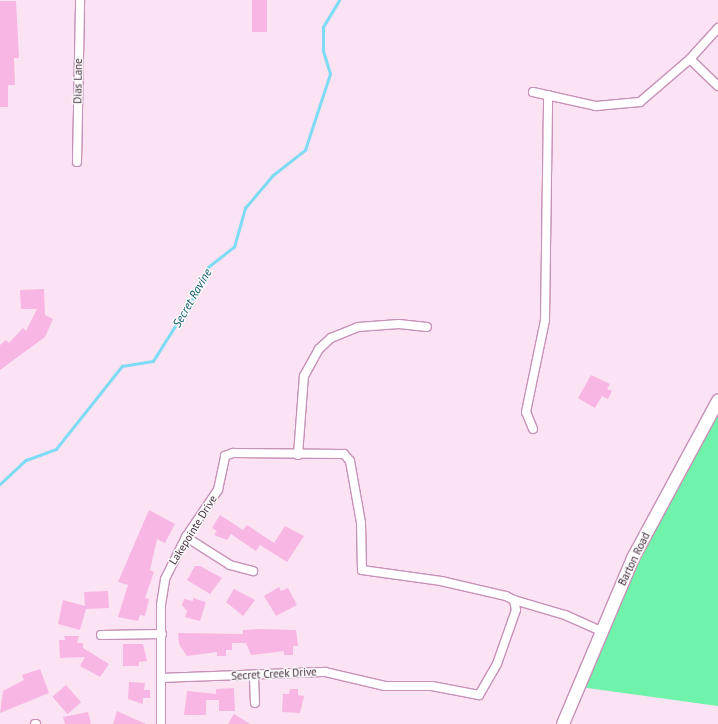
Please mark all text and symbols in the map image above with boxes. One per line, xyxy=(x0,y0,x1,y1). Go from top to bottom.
street label: Dias Lane xyxy=(71,58,85,104)
water label: Secret Ravine xyxy=(169,266,215,330)
street label: Lakepointe Drive xyxy=(166,493,220,567)
street label: Barton Road xyxy=(615,530,653,588)
street label: Secret Creek Drive xyxy=(231,665,317,683)

